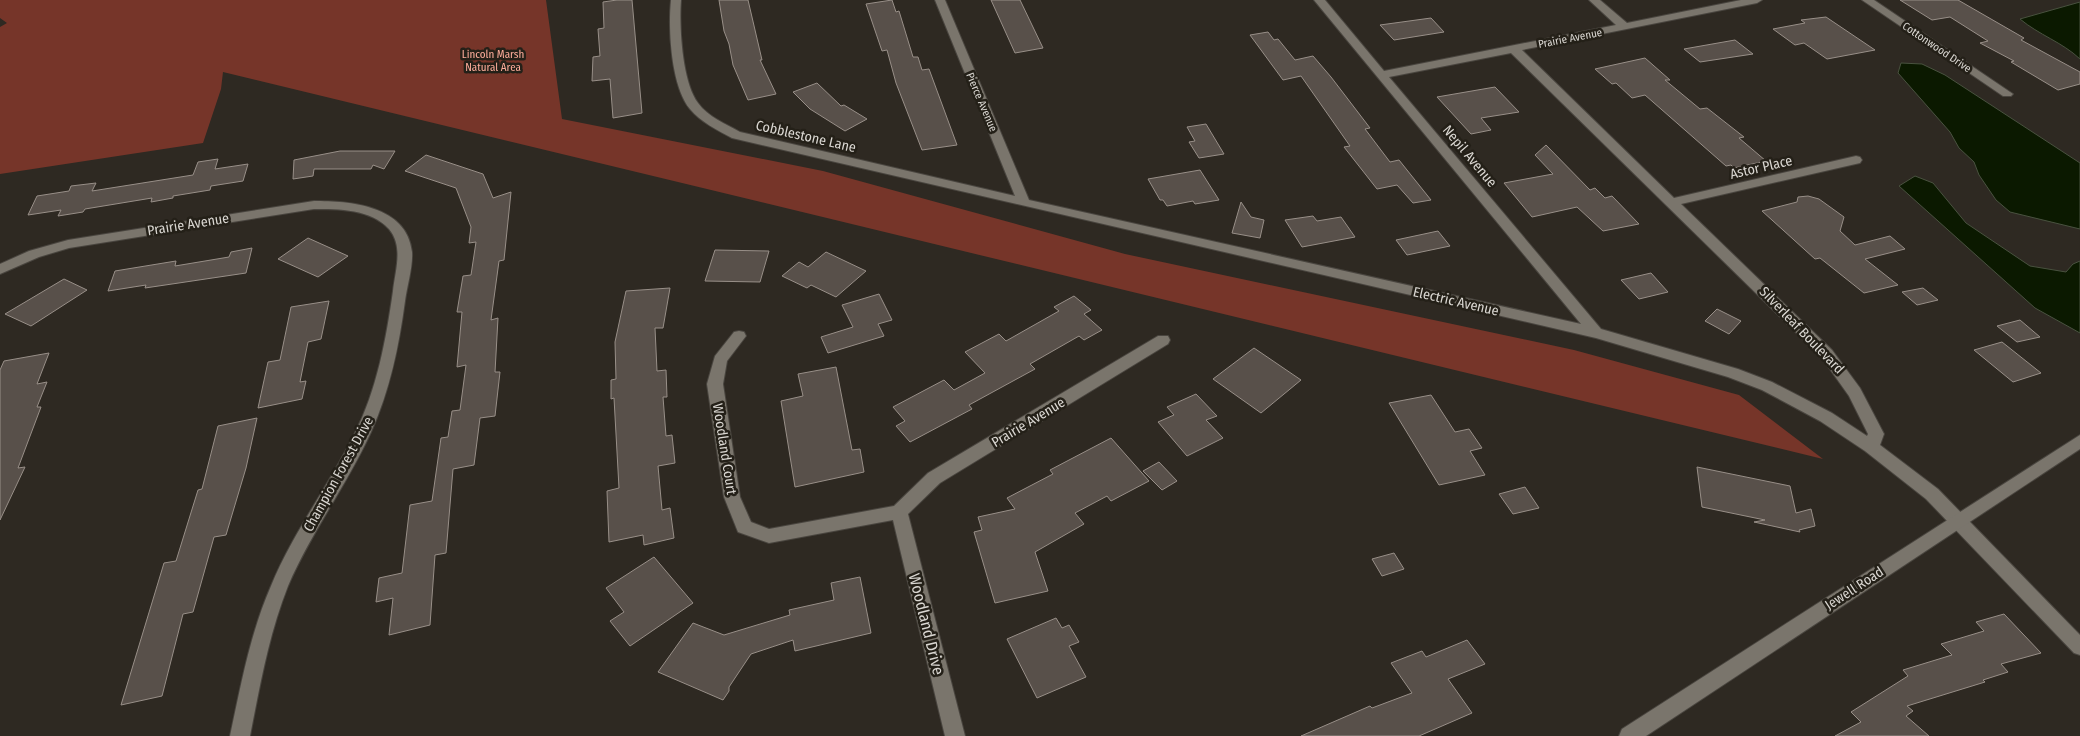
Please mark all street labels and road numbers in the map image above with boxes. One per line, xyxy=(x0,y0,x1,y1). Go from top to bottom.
street label: Cottonwood Drive xyxy=(1900,20,1974,75)
street label: Prairie Avenue xyxy=(1537,26,1603,51)
street label: Pierce Avenue xyxy=(963,71,1000,134)
street label: Cobblestone Lane xyxy=(754,117,858,156)
street label: Nepil Avenue xyxy=(1439,122,1500,191)
street label: Astor Place xyxy=(1728,152,1794,183)
street label: Prairie Avenue xyxy=(146,210,230,239)
street label: Electric Avenue xyxy=(1411,283,1500,320)
street label: Silverleaf Boulevard xyxy=(1756,283,1848,377)
street label: Prairie Avenue xyxy=(988,394,1068,451)
street label: Woodland Court xyxy=(709,402,740,496)
street label: Champion Forest Drive xyxy=(300,414,377,535)
street label: Jewell Road xyxy=(1822,563,1887,614)
street label: Woodland Drive xyxy=(905,571,948,677)

